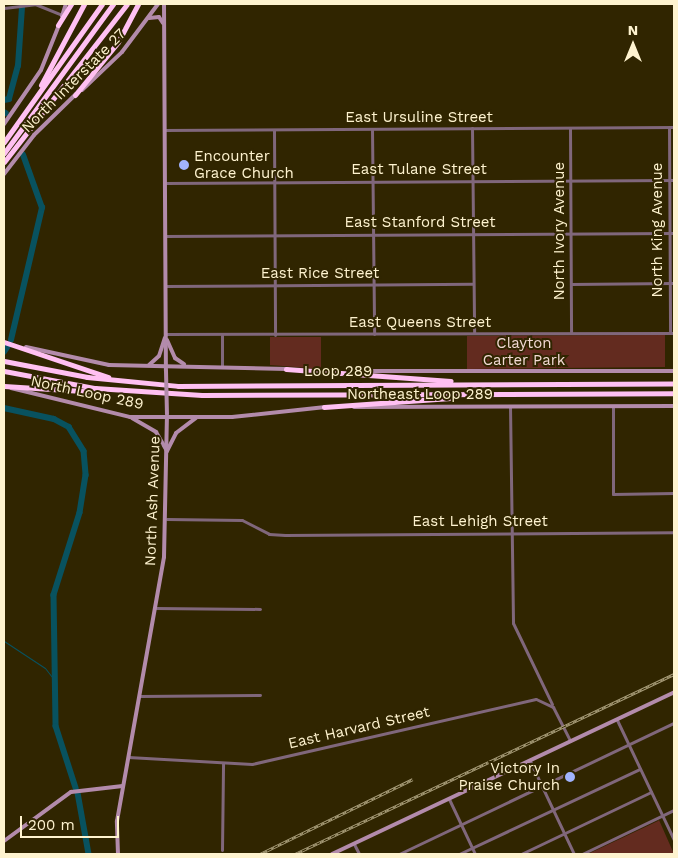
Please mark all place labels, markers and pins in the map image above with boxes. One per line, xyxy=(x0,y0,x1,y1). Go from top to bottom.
place label: Encounter Grace Church xyxy=(194,147,294,182)
marker: Encounter Grace Church xyxy=(178,159,190,171)
place label: Victory In Praise Church xyxy=(458,759,560,794)
marker: Victory In Praise Church xyxy=(564,771,576,783)

